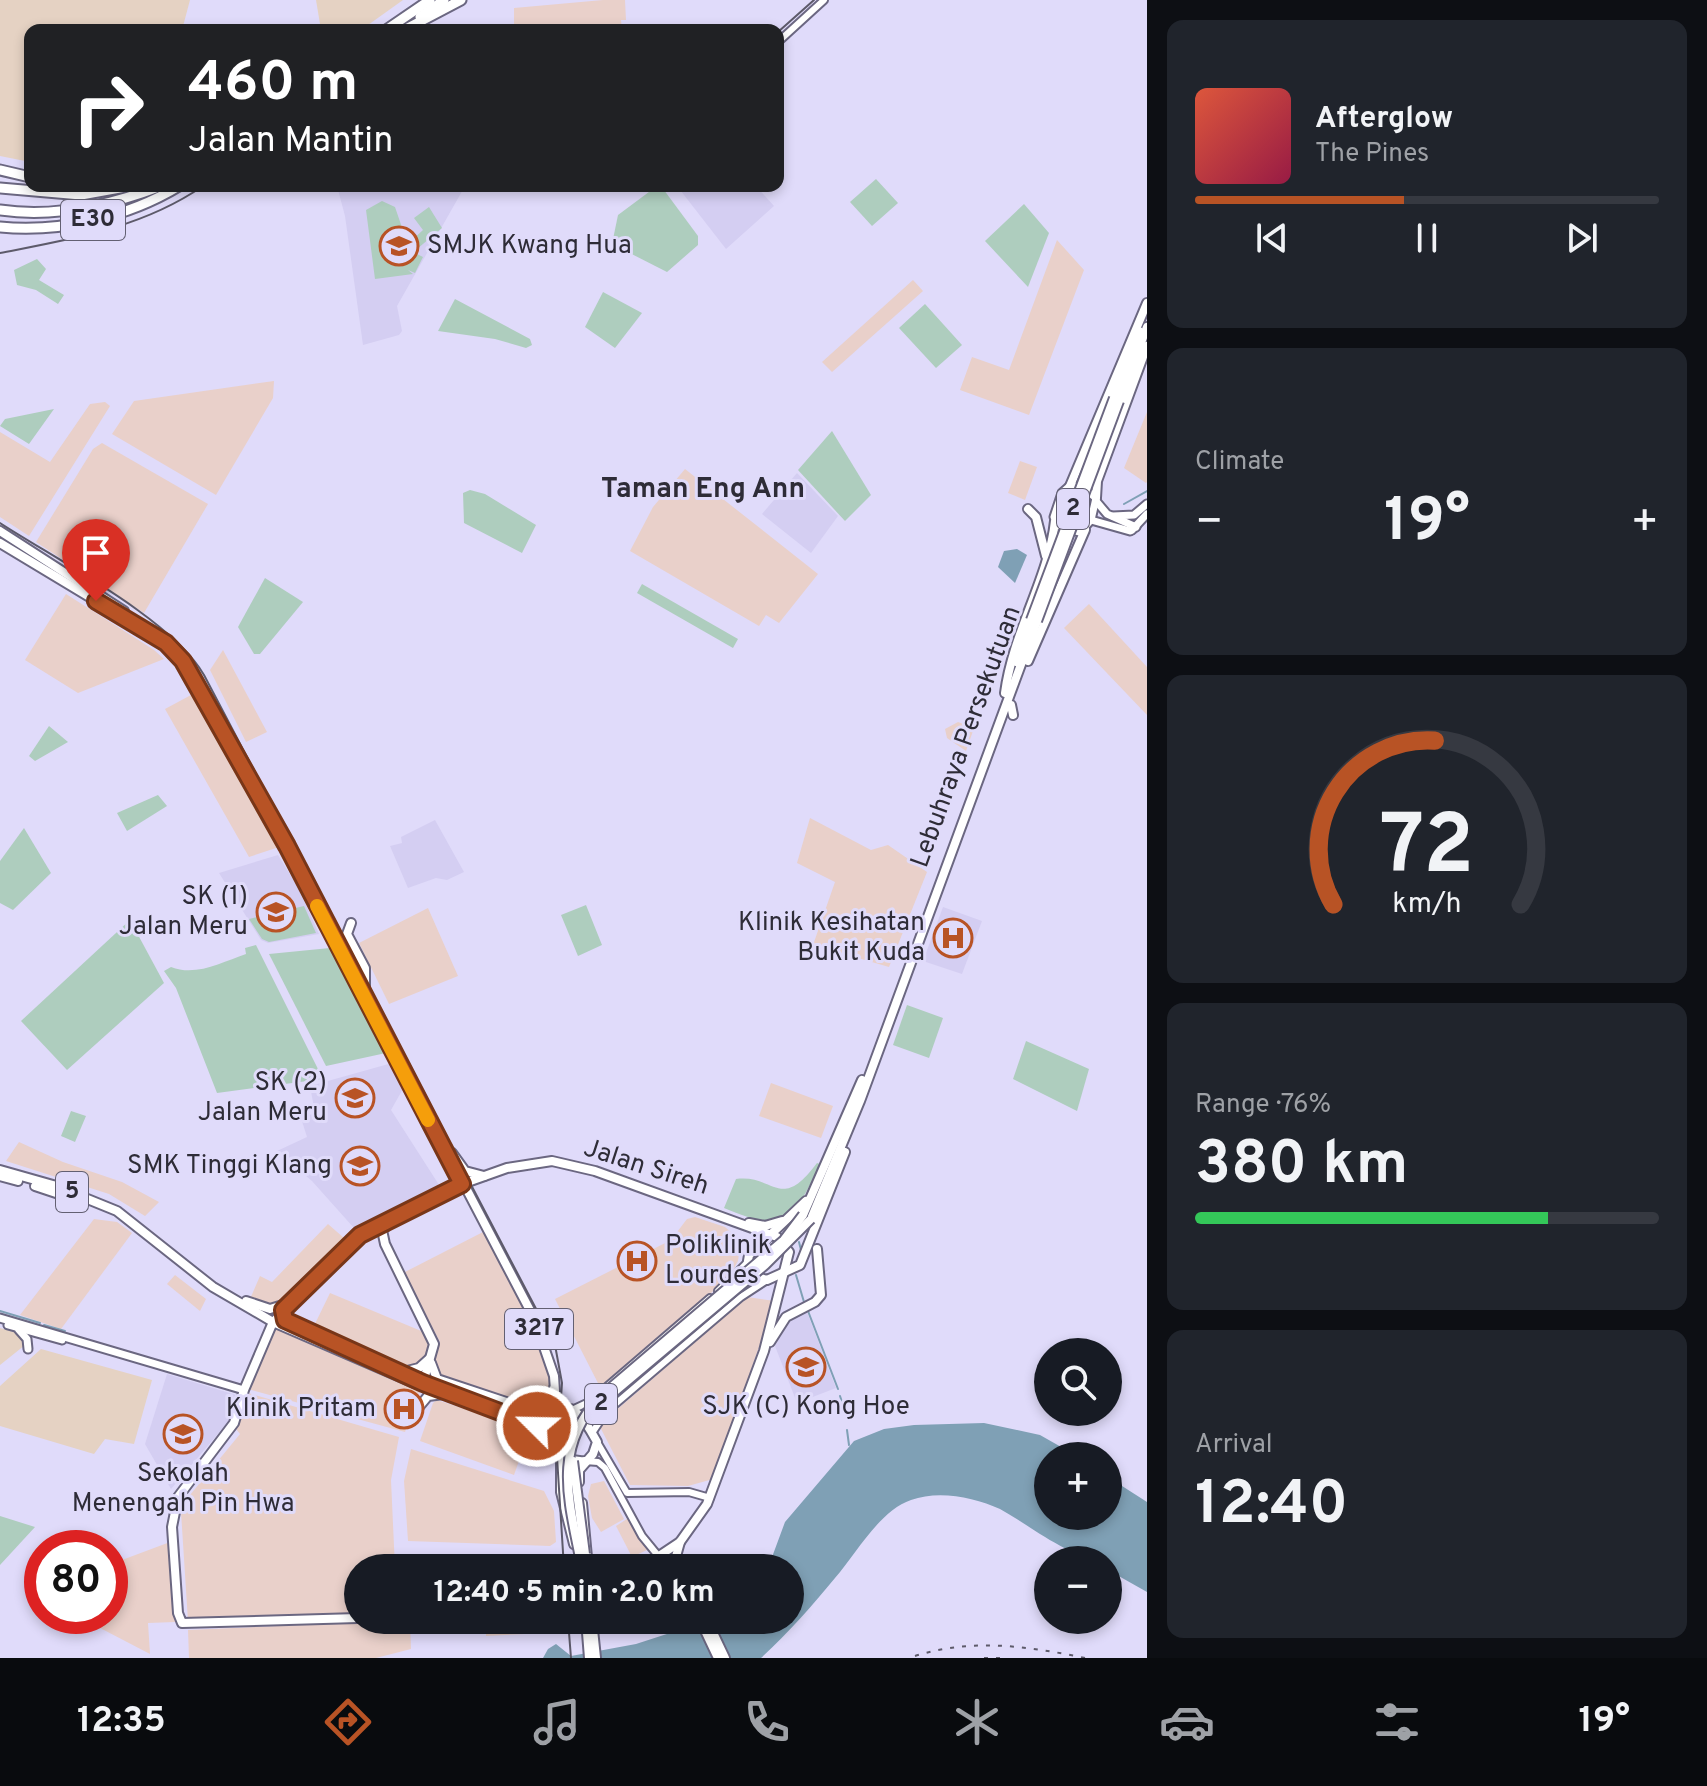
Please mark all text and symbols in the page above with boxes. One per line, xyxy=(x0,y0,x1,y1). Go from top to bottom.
text: 460 m xyxy=(188,50,358,120)
icon: right xyxy=(56,56,160,160)
text: Afterglow xyxy=(1315,101,1453,138)
text: Jalan Mantin xyxy=(188,119,393,165)
text: The Pines xyxy=(1315,138,1429,171)
road number: E30 xyxy=(61,200,125,240)
icon: previous xyxy=(1250,216,1294,260)
icon: pause xyxy=(1405,216,1449,260)
icon: next xyxy=(1560,216,1604,260)
school or university icon: SMJK Kwang Hua xyxy=(378,225,420,267)
place label: SMJK Kwang Hua xyxy=(427,230,632,263)
text: Climate xyxy=(1195,446,1284,479)
district label: Taman Eng Ann xyxy=(601,472,805,508)
text: 19° xyxy=(1384,486,1470,562)
road number: 2 xyxy=(1057,489,1089,529)
text: − xyxy=(1195,496,1223,552)
text: + xyxy=(1631,496,1659,552)
pin xyxy=(62,519,130,601)
icon: arrive xyxy=(74,531,118,575)
street label: Lebuhraya Persekutuan xyxy=(904,602,1030,872)
text: 72 xyxy=(1380,798,1474,903)
place label: SK (1) Jalan Meru xyxy=(119,881,248,944)
text: km/h xyxy=(1392,887,1462,923)
school or university icon: SK (1) Jalan Meru xyxy=(255,891,297,933)
place label: Klinik Kesihatan Bukit Kuda xyxy=(738,907,925,970)
hospital icon: Klinik Kesihatan Bukit Kuda xyxy=(932,917,974,959)
place label: SK (2) Jalan Meru xyxy=(198,1067,327,1130)
school or university icon: SK (2) Jalan Meru xyxy=(334,1077,376,1119)
text: Range · 76% xyxy=(1195,1089,1331,1122)
text: 380 km xyxy=(1195,1129,1408,1205)
street label: Jalan Sireh xyxy=(579,1132,713,1204)
school or university icon: SMK Tinggi Klang xyxy=(339,1145,381,1187)
place label: SMK Tinggi Klang xyxy=(127,1150,332,1183)
road number: 5 xyxy=(56,1172,88,1212)
place label: Poliklinik Lourdes xyxy=(665,1230,772,1293)
hospital icon: Poliklinik Lourdes xyxy=(616,1240,658,1282)
road number: 3217 xyxy=(505,1309,573,1349)
map controls xyxy=(1034,1338,1122,1634)
button: search xyxy=(1034,1338,1122,1426)
school or university icon: SJK (C) Kong Hoe xyxy=(785,1346,827,1388)
position arrow xyxy=(495,1384,579,1468)
road number: 2 xyxy=(585,1384,617,1424)
hospital icon: Klinik Pritam xyxy=(383,1388,425,1430)
place label: SJK (C) Kong Hoe xyxy=(702,1391,910,1424)
place label: Klinik Pritam xyxy=(226,1393,376,1426)
school or university icon: Sekolah Menengah Pin Hwa xyxy=(162,1413,204,1455)
text: Arrival xyxy=(1195,1429,1273,1462)
button: + xyxy=(1034,1442,1122,1530)
place label: Sekolah Menengah Pin Hwa xyxy=(72,1458,294,1521)
text: 12:40 xyxy=(1195,1469,1348,1545)
speed limit sign: 80 xyxy=(24,1530,128,1634)
button: − xyxy=(1034,1546,1122,1634)
text: 12:40 · 5 min · 2.0 km xyxy=(434,1575,714,1612)
icon: directions xyxy=(320,1694,376,1750)
icon: music xyxy=(529,1694,585,1750)
icon: phone xyxy=(739,1694,795,1750)
icon: climate xyxy=(949,1694,1005,1750)
icon: car xyxy=(1159,1694,1215,1750)
icon: filters xyxy=(1369,1694,1425,1750)
text: 12:35 xyxy=(77,1699,166,1745)
text: 19° xyxy=(1579,1699,1630,1745)

